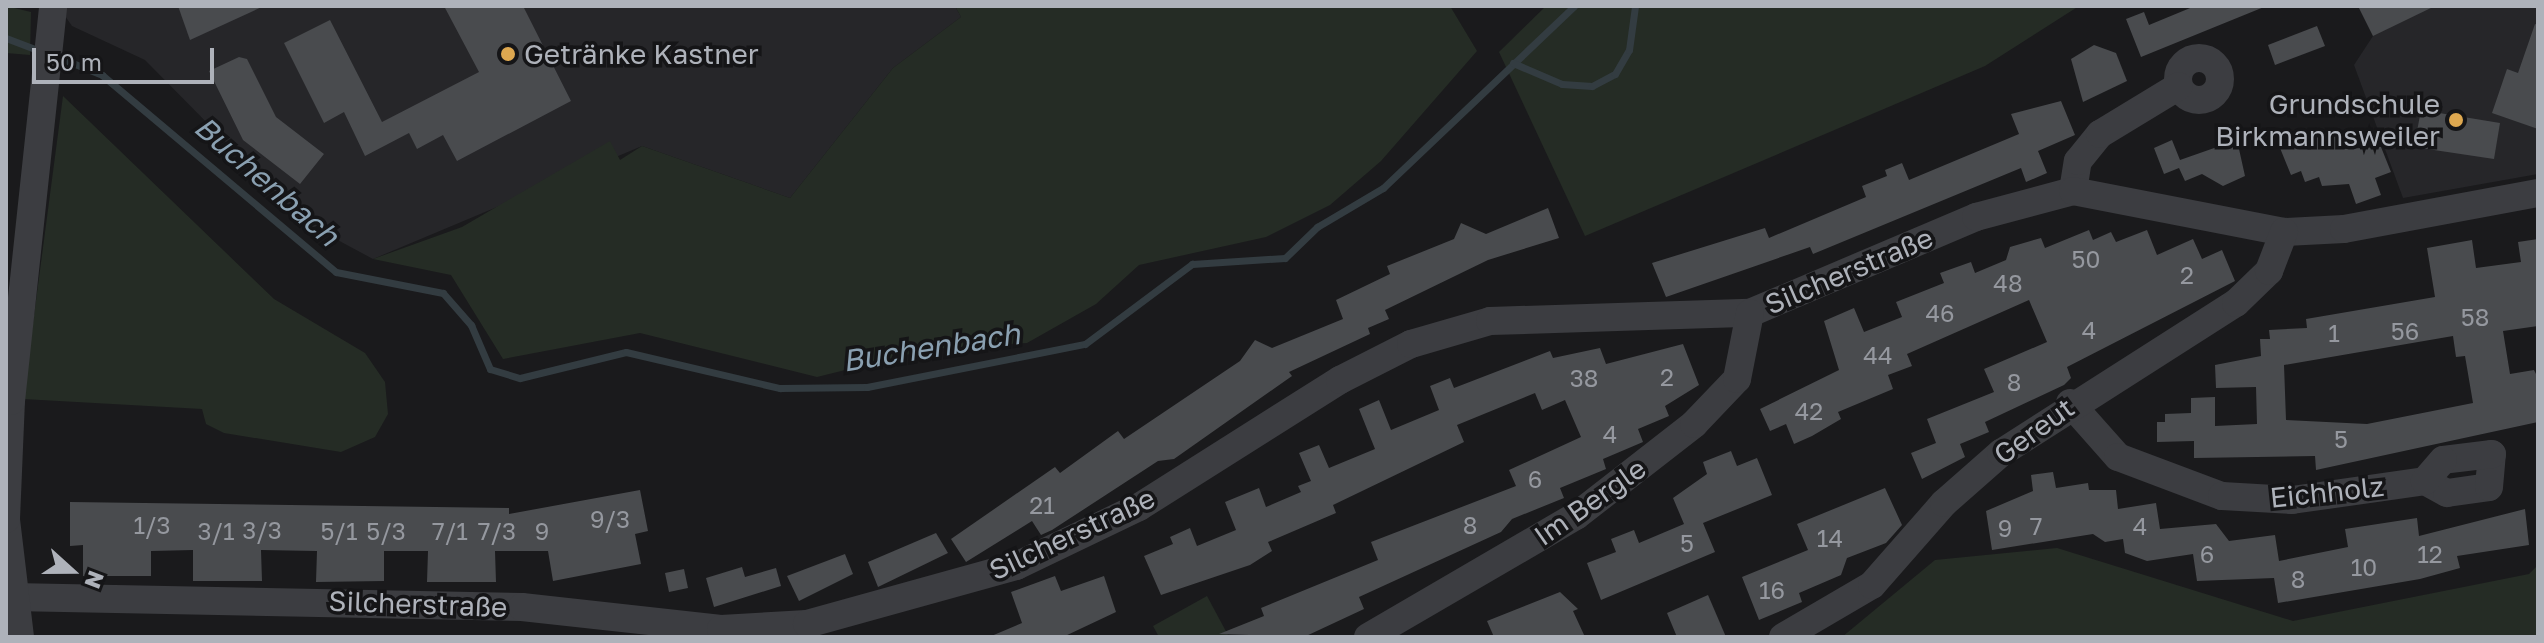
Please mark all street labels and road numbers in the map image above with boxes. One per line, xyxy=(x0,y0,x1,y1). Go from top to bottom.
street label: Silcherstraße xyxy=(1760,221,1938,321)
street label: Gereut xyxy=(1987,391,2081,471)
street label: Im Bergle xyxy=(1528,451,1652,553)
street label: Eichholz xyxy=(2268,469,2386,515)
street label: Silcherstraße xyxy=(984,481,1160,587)
street label: Silcherstraße xyxy=(328,584,508,624)

